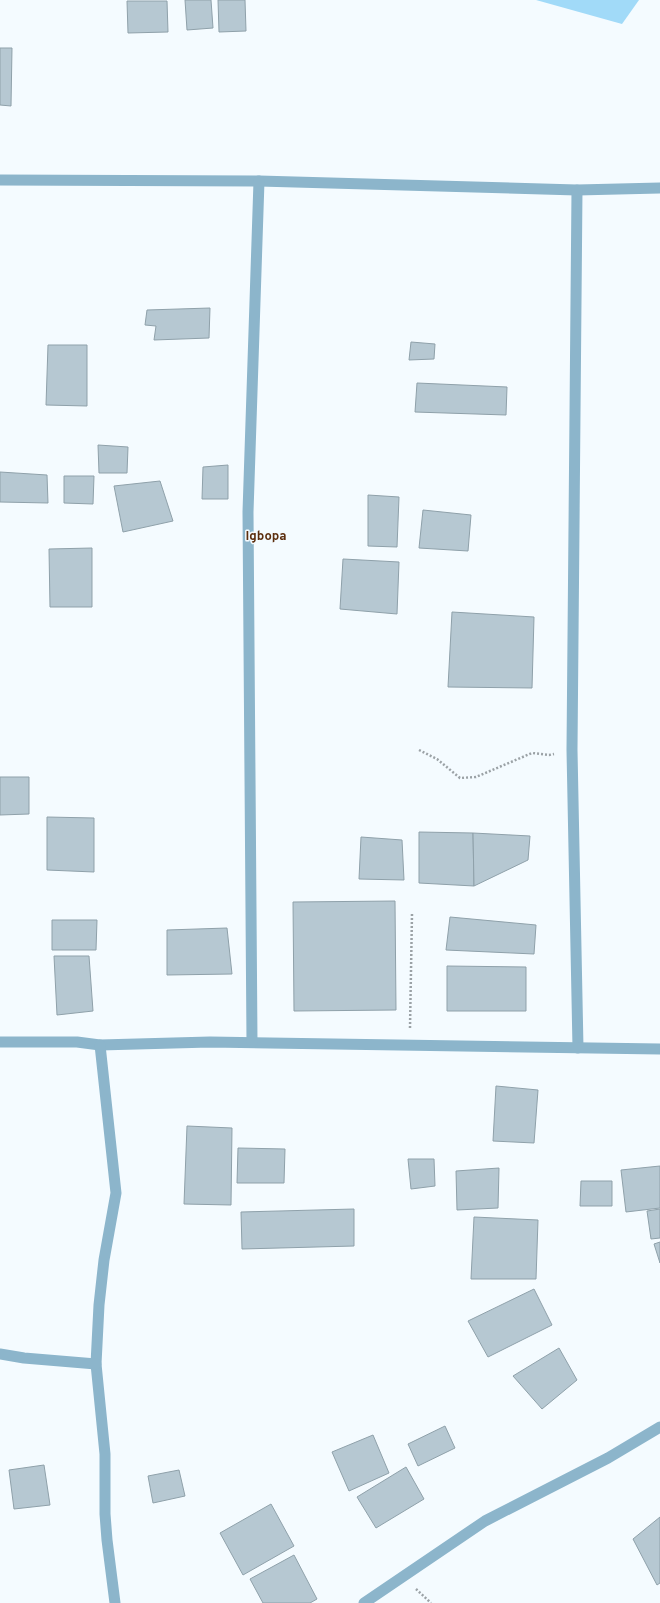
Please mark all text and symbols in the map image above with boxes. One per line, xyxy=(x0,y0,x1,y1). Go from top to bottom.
district label: Igbopa xyxy=(246,529,286,545)

